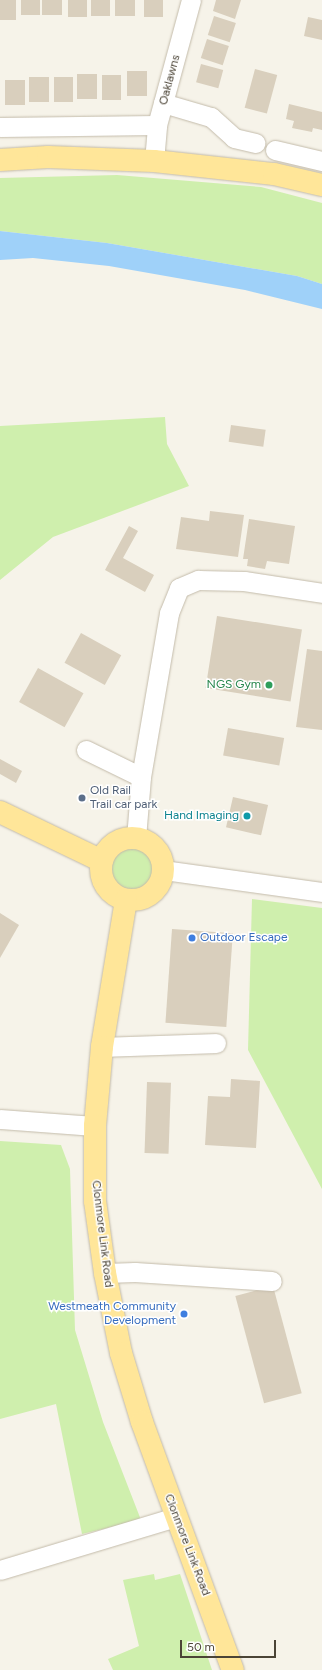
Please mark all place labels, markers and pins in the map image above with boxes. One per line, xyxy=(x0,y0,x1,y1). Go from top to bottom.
place label: NGS Gym xyxy=(207,678,261,692)
marker: NGS Gym xyxy=(264,680,274,690)
place label: Old Rail Trail car park xyxy=(90,784,157,812)
marker: Old Rail Trail car park xyxy=(77,793,87,803)
place label: Hand Imaging xyxy=(164,809,239,823)
marker: Hand Imaging xyxy=(242,811,252,821)
place label: Outdoor Escape xyxy=(200,931,287,945)
marker: Outdoor Escape xyxy=(187,933,197,943)
place label: Westmeath Community Development xyxy=(48,1300,176,1328)
marker: Westmeath Community Development xyxy=(179,1309,189,1319)

